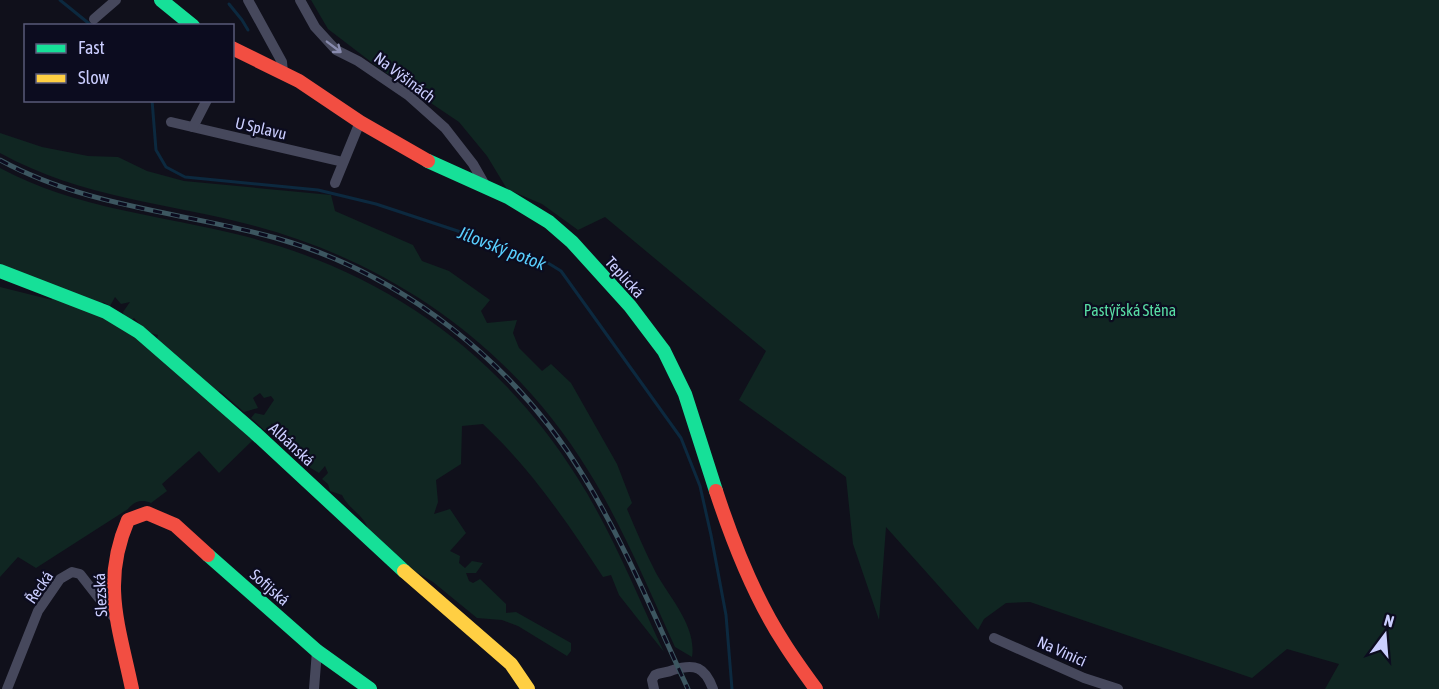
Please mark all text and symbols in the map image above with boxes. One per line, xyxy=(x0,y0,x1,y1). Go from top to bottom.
legend xyxy=(24,24,234,102)
text: Fast xyxy=(78,37,105,58)
one-way arrow xyxy=(326,40,342,53)
street label: Na Výšinách xyxy=(370,48,439,107)
text: Slow xyxy=(78,67,109,88)
street label: U Splavu xyxy=(233,113,288,144)
water label: Jílovský potok xyxy=(454,221,550,275)
street label: Teplická xyxy=(601,253,648,302)
park label: Pastýřská Stěna xyxy=(1084,301,1176,320)
street label: Albánská xyxy=(266,419,318,469)
street label: Sofijská xyxy=(246,565,293,610)
street label: Řecká xyxy=(21,567,57,607)
street label: Slezská xyxy=(90,573,110,617)
north arrow xyxy=(1355,605,1415,665)
text: N xyxy=(1382,611,1396,631)
street label: Na Vinici xyxy=(1035,632,1089,670)

